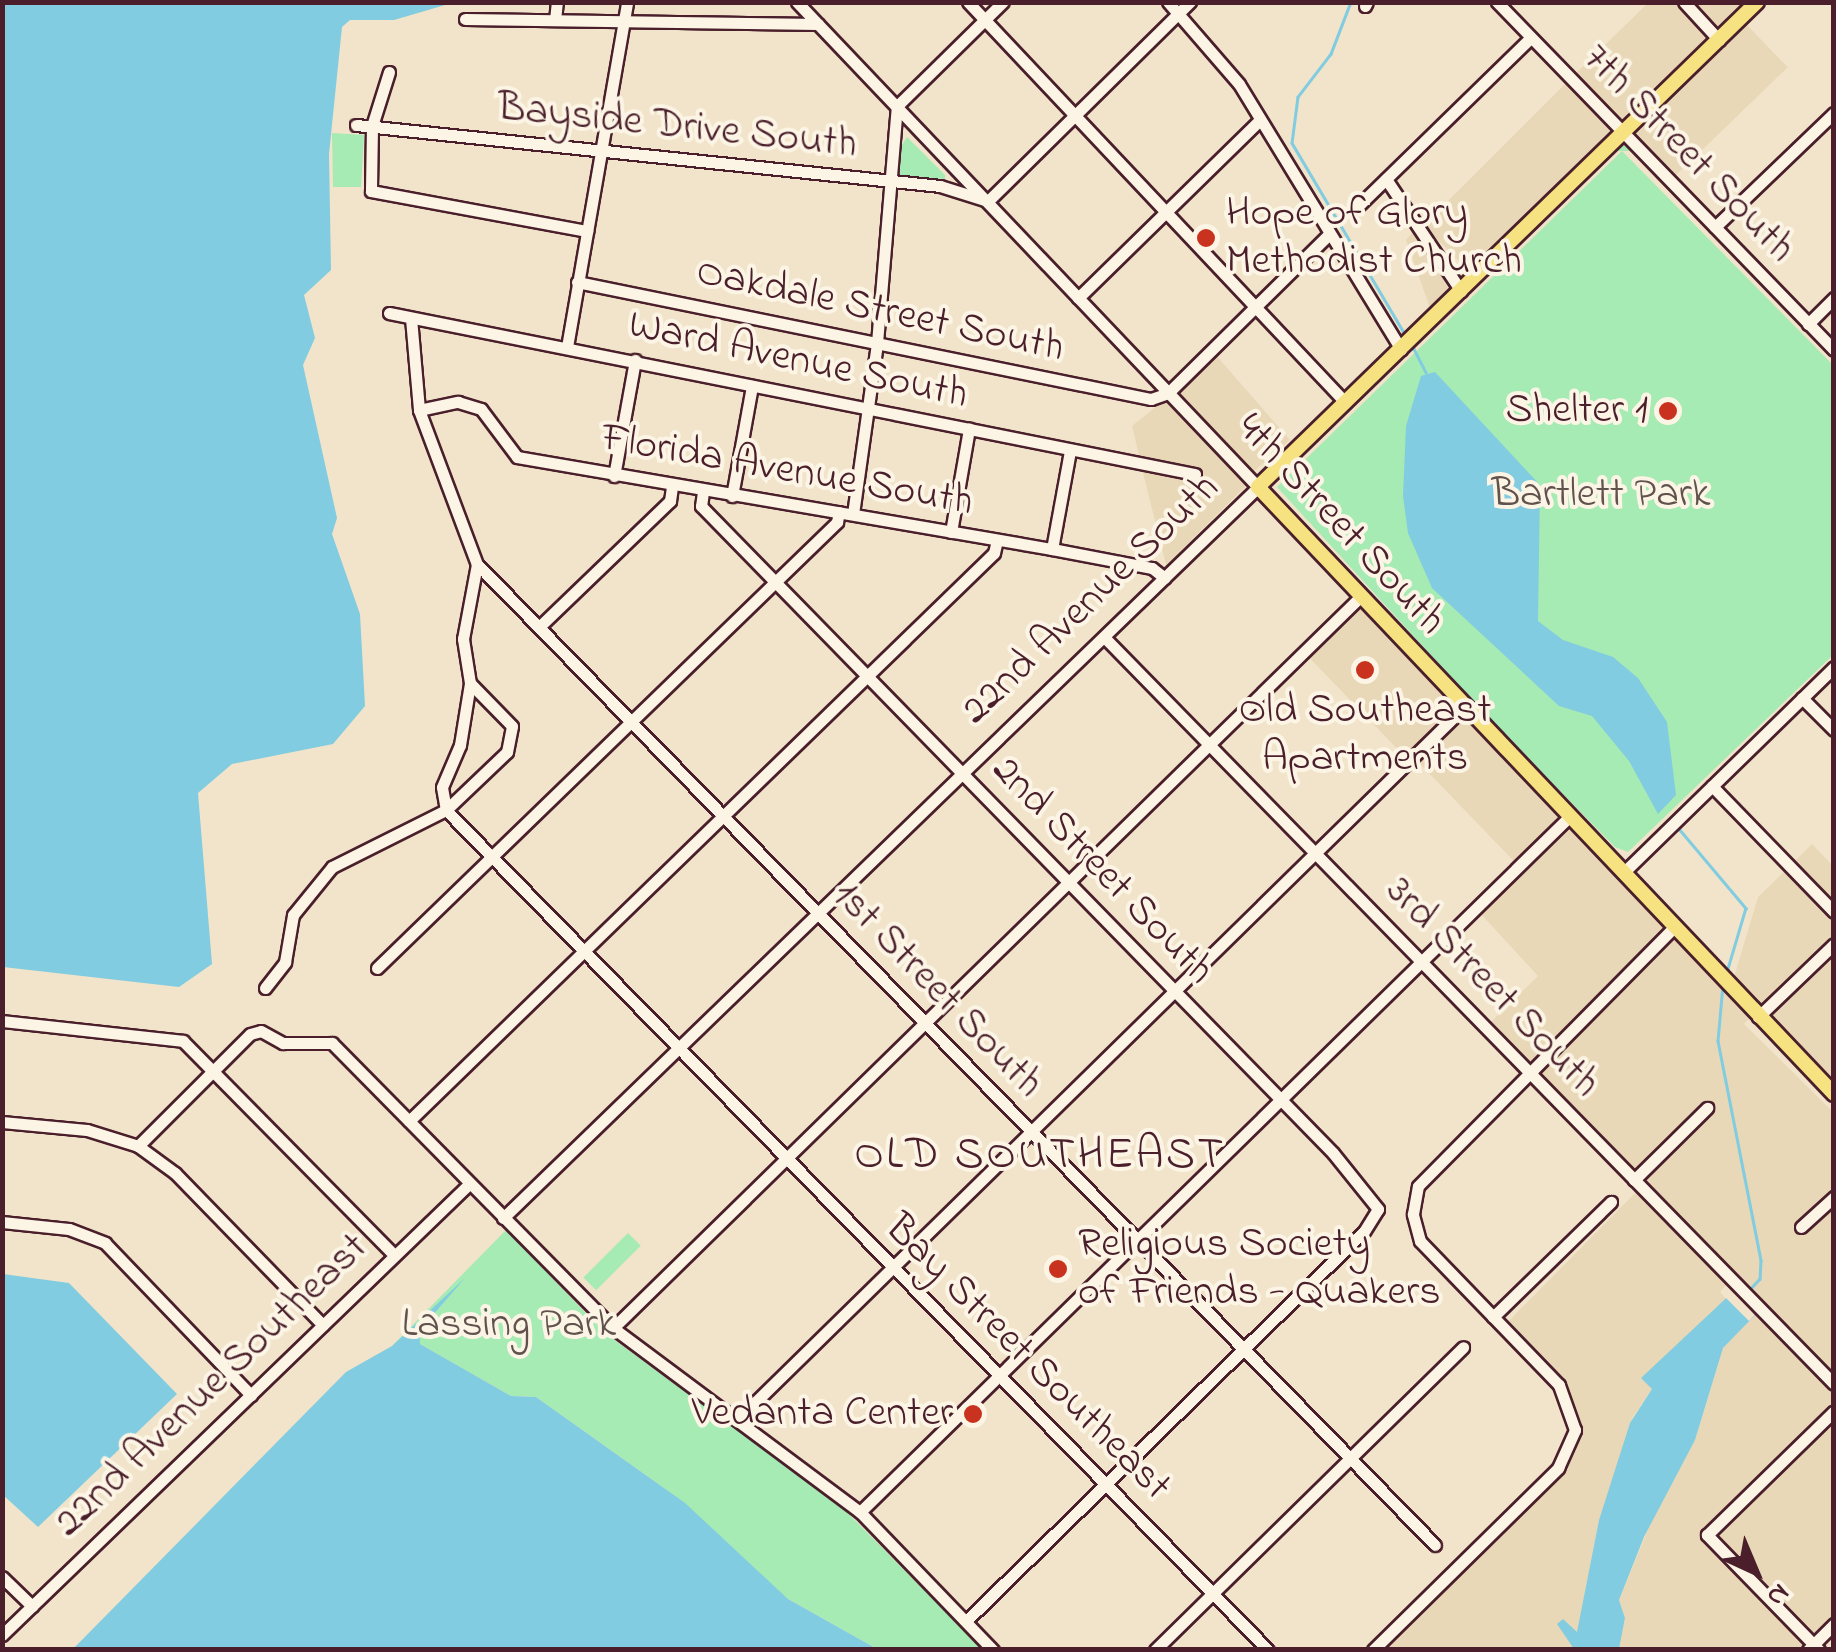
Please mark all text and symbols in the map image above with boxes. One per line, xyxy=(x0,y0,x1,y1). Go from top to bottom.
street label: 7th Street South xyxy=(1571,34,1805,274)
street label: Bayside Drive South xyxy=(495,83,859,171)
place label: Hope of Glory Methodist Church xyxy=(1226,189,1522,288)
marker: Hope of Glory Methodist Church xyxy=(1195,227,1217,249)
street label: Oakdale Street South xyxy=(692,247,1068,375)
street label: Ward Avenue South xyxy=(624,300,972,422)
place label: Shelter 1 xyxy=(1505,386,1648,436)
marker: Shelter 1 xyxy=(1657,400,1679,422)
street label: 4th Street South xyxy=(1224,404,1456,646)
street label: Florida Avenue South xyxy=(597,414,977,528)
street label: 22nd Avenue South xyxy=(951,464,1231,736)
park label: Bartlett Park xyxy=(1492,470,1710,520)
marker: Old Southeast Apartments xyxy=(1354,659,1376,681)
place label: Old Southeast Apartments xyxy=(1239,686,1491,784)
street label: 2nd Street South xyxy=(980,746,1224,996)
street label: 3rd Street South xyxy=(1374,867,1610,1109)
street label: 1st Street South xyxy=(821,871,1053,1109)
district label: OLD SOUTHEAST xyxy=(854,1130,1226,1184)
street label: Bay Street Southeast xyxy=(873,1204,1181,1512)
place label: Religious Society of Friends - Quakers xyxy=(1078,1220,1441,1318)
street label: 22nd Avenue Southeast xyxy=(45,1223,379,1549)
marker: Religious Society of Friends - Quakers xyxy=(1047,1258,1069,1280)
park label: Lassing Park xyxy=(402,1300,616,1350)
place label: Vedanta Center xyxy=(692,1389,953,1439)
marker: Vedanta Center xyxy=(962,1403,984,1425)
north arrow xyxy=(1706,1522,1806,1622)
text: N xyxy=(1756,1573,1798,1615)

